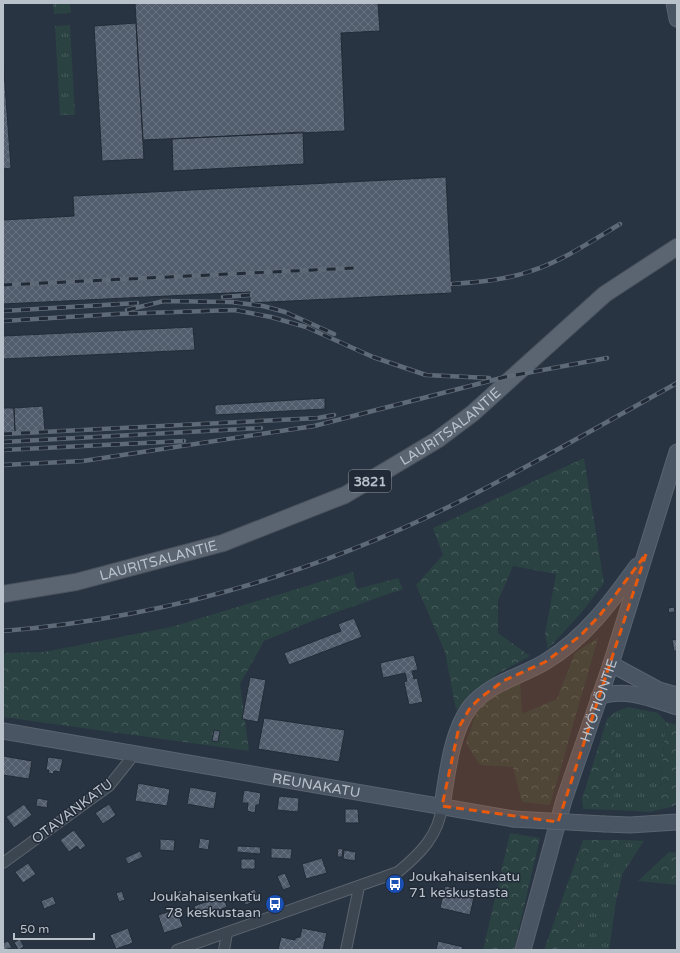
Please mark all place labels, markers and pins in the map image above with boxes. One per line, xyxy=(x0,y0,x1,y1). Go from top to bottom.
place label: Joukahaisenkatu 71 keskustasta xyxy=(409,868,520,901)
bus stop icon: Joukahaisenkatu 71 keskustasta xyxy=(384,873,406,895)
place label: Joukahaisenkatu 78 keskustaan xyxy=(150,888,261,921)
bus stop icon: Joukahaisenkatu 78 keskustaan xyxy=(264,893,286,915)

